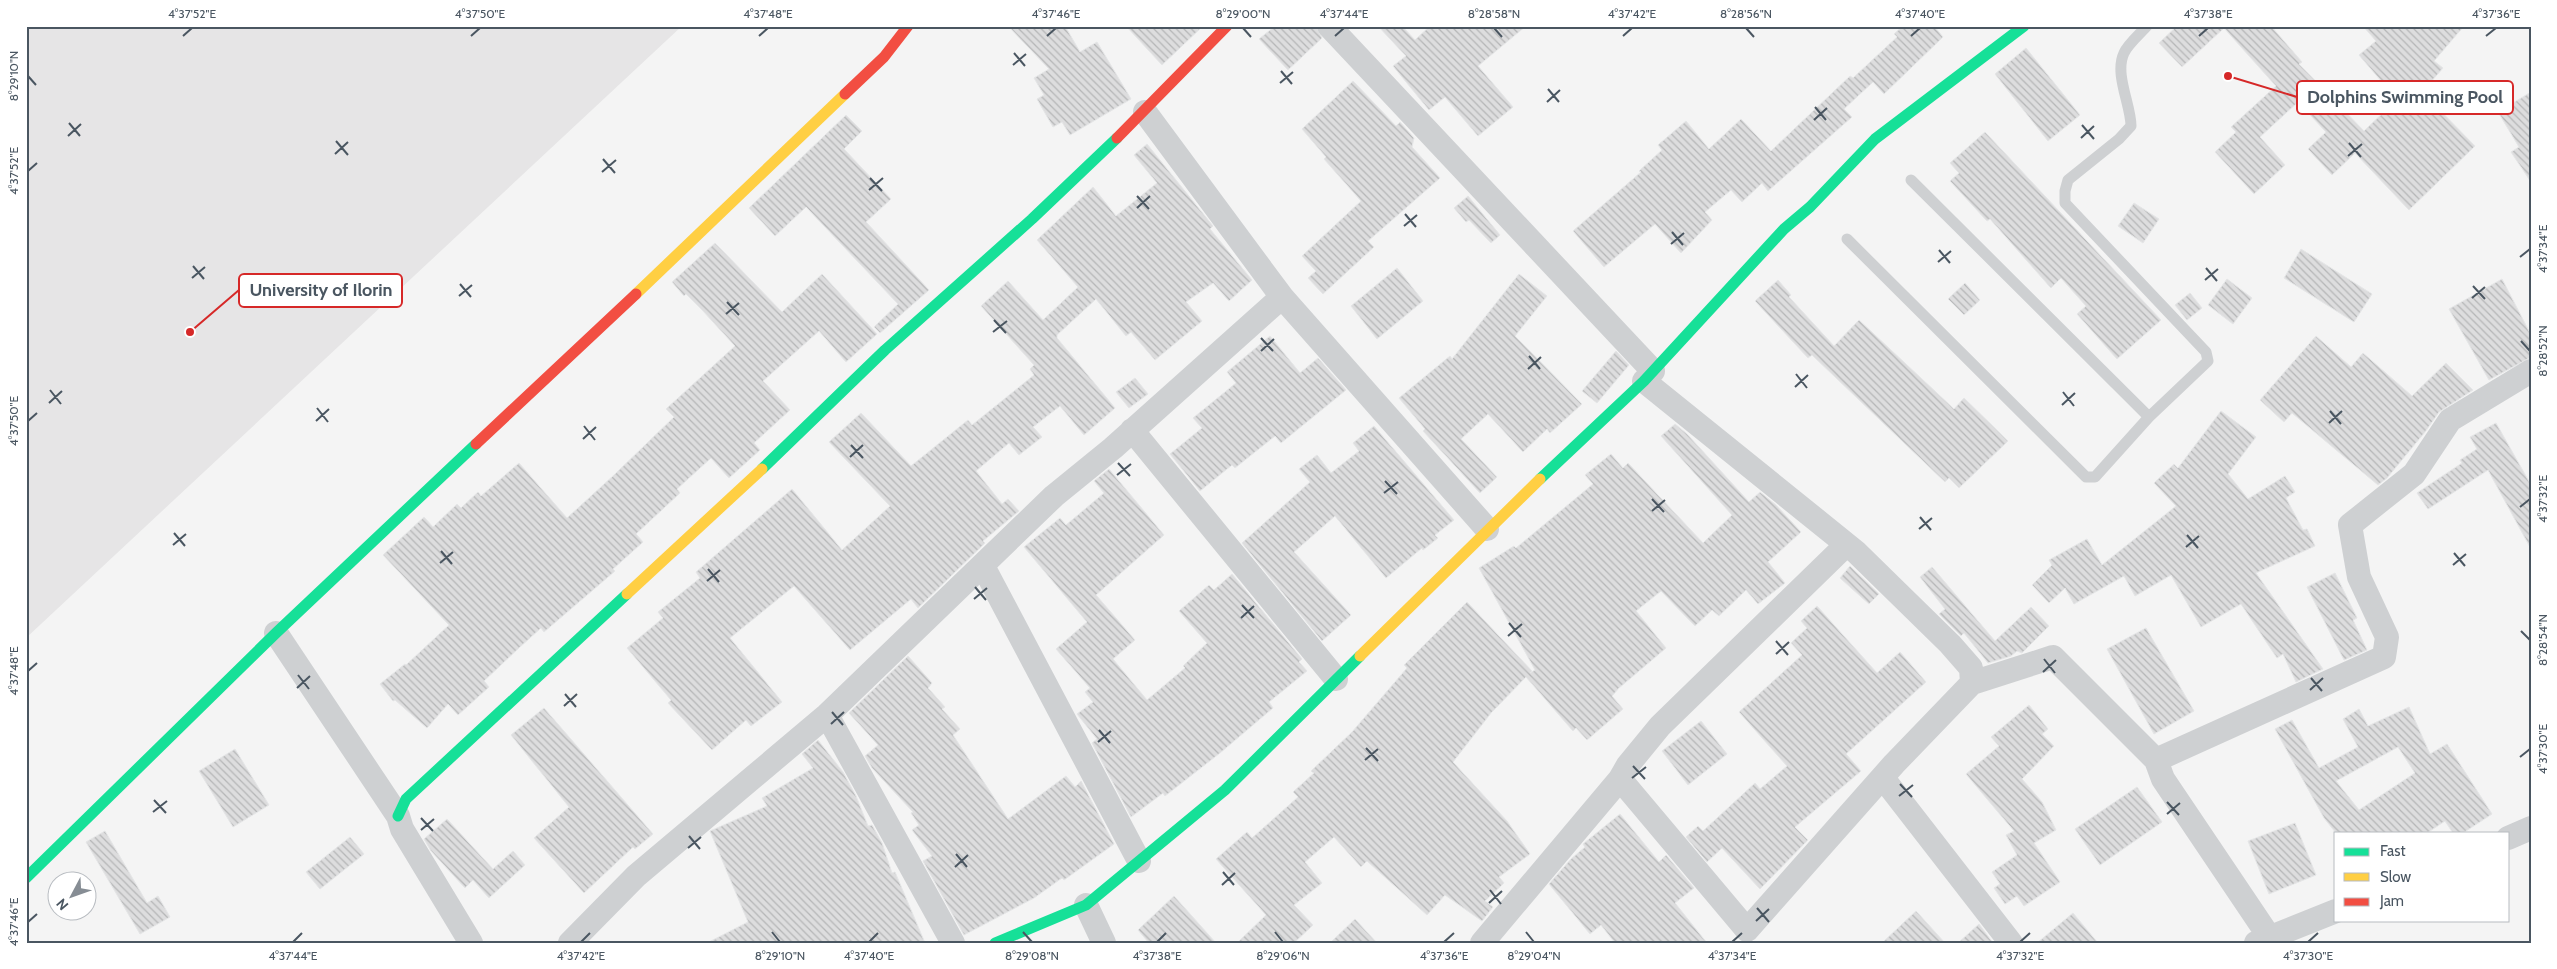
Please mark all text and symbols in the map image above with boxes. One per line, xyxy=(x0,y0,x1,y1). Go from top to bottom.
text: 4°37'52"E xyxy=(168,6,216,21)
text: 4°37'50"E xyxy=(455,6,505,21)
text: 4°37'48"E xyxy=(743,6,793,21)
text: 4°37'46"E xyxy=(1032,6,1081,21)
text: 8°29'00"N xyxy=(1216,6,1271,21)
text: 4°37'44"E xyxy=(1320,6,1369,21)
text: 8°28'58"N xyxy=(1468,6,1520,21)
text: 4°37'42"E xyxy=(1608,6,1657,21)
text: 8°28'56"N xyxy=(1720,6,1772,21)
text: 4°37'40"E xyxy=(1895,6,1946,21)
text: 4°37'38"E xyxy=(2183,6,2233,21)
text: 4°37'36"E xyxy=(2472,6,2521,21)
text: 8°29'10"N xyxy=(6,51,21,101)
callout: Dolphins Swimming Pool xyxy=(2297,81,2513,114)
text: Dolphins Swimming Pool xyxy=(2307,86,2503,108)
text: 4°37'52"E xyxy=(6,147,21,195)
text: 4°37'34"E xyxy=(2535,224,2550,273)
callout: University of Ilorin xyxy=(239,274,402,307)
text: University of Ilorin xyxy=(249,279,393,301)
text: 8°28'52"N xyxy=(2535,325,2550,377)
text: 4°37'50"E xyxy=(6,396,21,446)
text: 4°37'32"E xyxy=(2535,475,2550,523)
text: 8°28'54"N xyxy=(2535,614,2550,666)
text: 4°37'48"E xyxy=(6,646,21,696)
text: 4°37'30"E xyxy=(2535,724,2550,774)
legend xyxy=(2334,832,2510,922)
text: Fast xyxy=(2380,842,2405,860)
text: Slow xyxy=(2380,868,2411,886)
north arrow xyxy=(48,872,98,922)
text: Jam xyxy=(2379,892,2404,910)
text: N xyxy=(52,895,72,914)
text: 4°37'46"E xyxy=(6,897,21,946)
text: 4°37'44"E xyxy=(269,948,318,963)
text: 4°37'42"E xyxy=(557,948,606,963)
text: 8°29'10"N xyxy=(755,948,805,963)
text: 4°37'40"E xyxy=(844,948,895,963)
text: 8°29'08"N xyxy=(1005,948,1059,963)
text: 4°37'38"E xyxy=(1132,948,1182,963)
text: 8°29'06"N xyxy=(1256,948,1310,963)
text: 4°37'36"E xyxy=(1420,948,1469,963)
text: 8°29'04"N xyxy=(1507,948,1561,963)
text: 4°37'34"E xyxy=(1708,948,1757,963)
text: 4°37'32"E xyxy=(1996,948,2044,963)
text: 4°37'30"E xyxy=(2283,948,2333,963)

